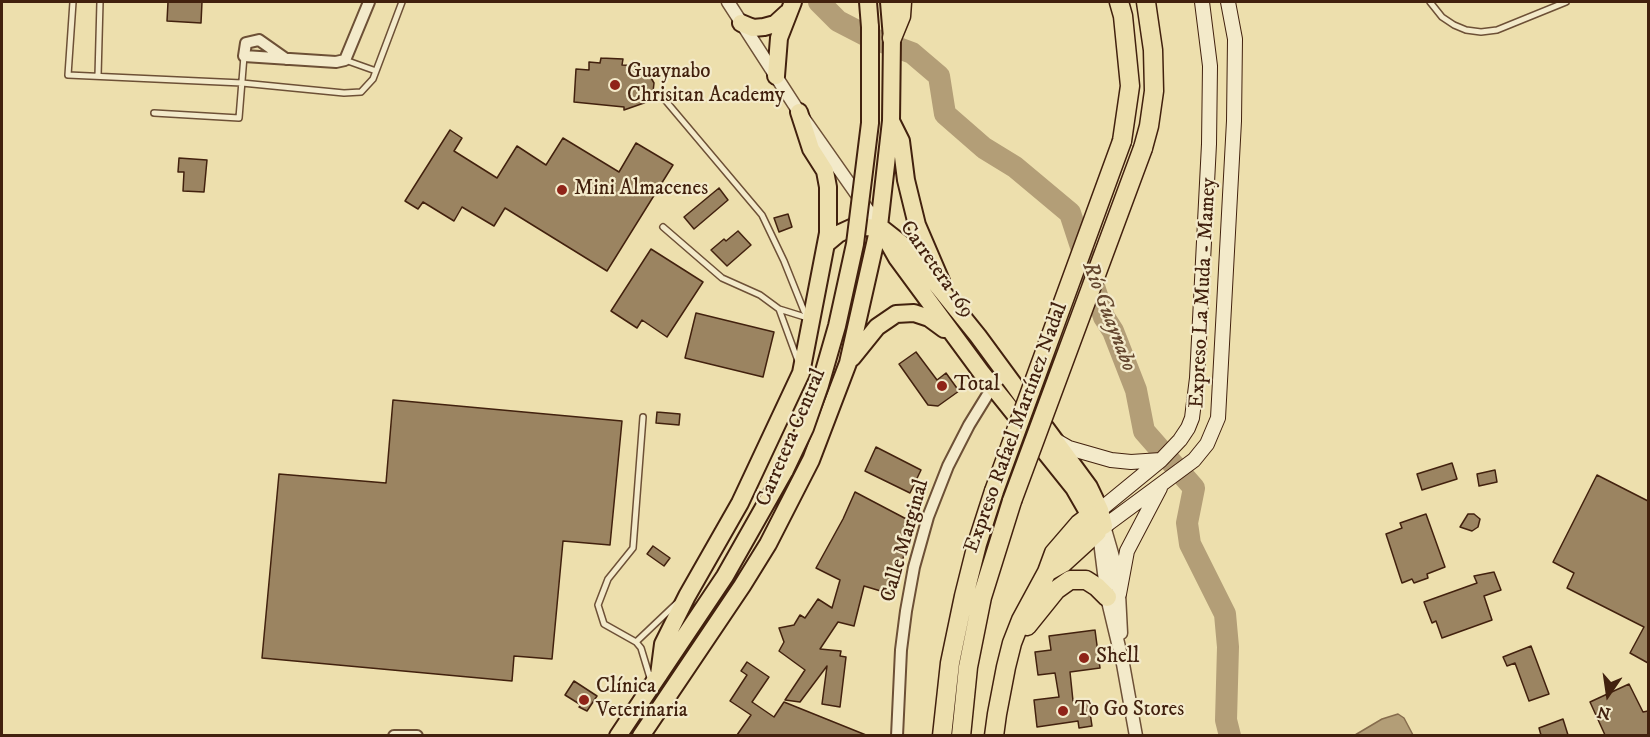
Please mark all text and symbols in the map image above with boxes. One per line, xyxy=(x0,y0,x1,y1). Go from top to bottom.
place label: Guaynabo Chrisitan Academy xyxy=(627,60,785,110)
marker: Guaynabo Chrisitan Academy xyxy=(608,78,622,92)
place label: Mini Almacenes xyxy=(574,177,708,203)
street label: Expreso La Muda - Mamey xyxy=(1185,177,1223,409)
marker: Mini Almacenes xyxy=(555,183,569,197)
street label: Carretera 169 xyxy=(893,217,979,323)
water label: Río Guaynabo xyxy=(1075,259,1141,375)
street label: Expreso Rafael Martínez Nadal xyxy=(960,299,1074,557)
street label: Carretera Central xyxy=(752,365,832,511)
place label: Total xyxy=(954,373,1000,399)
marker: Total xyxy=(935,379,949,393)
street label: Calle Marginal xyxy=(876,477,936,605)
place label: Shell xyxy=(1096,645,1139,671)
marker: Shell xyxy=(1077,651,1091,665)
north arrow xyxy=(1578,665,1638,725)
place label: Clínica Veterinaria xyxy=(596,675,688,725)
marker: Clínica Veterinaria xyxy=(577,693,591,707)
place label: To Go Stores xyxy=(1075,698,1184,724)
text: N xyxy=(1595,701,1613,724)
marker: To Go Stores xyxy=(1056,704,1070,718)

